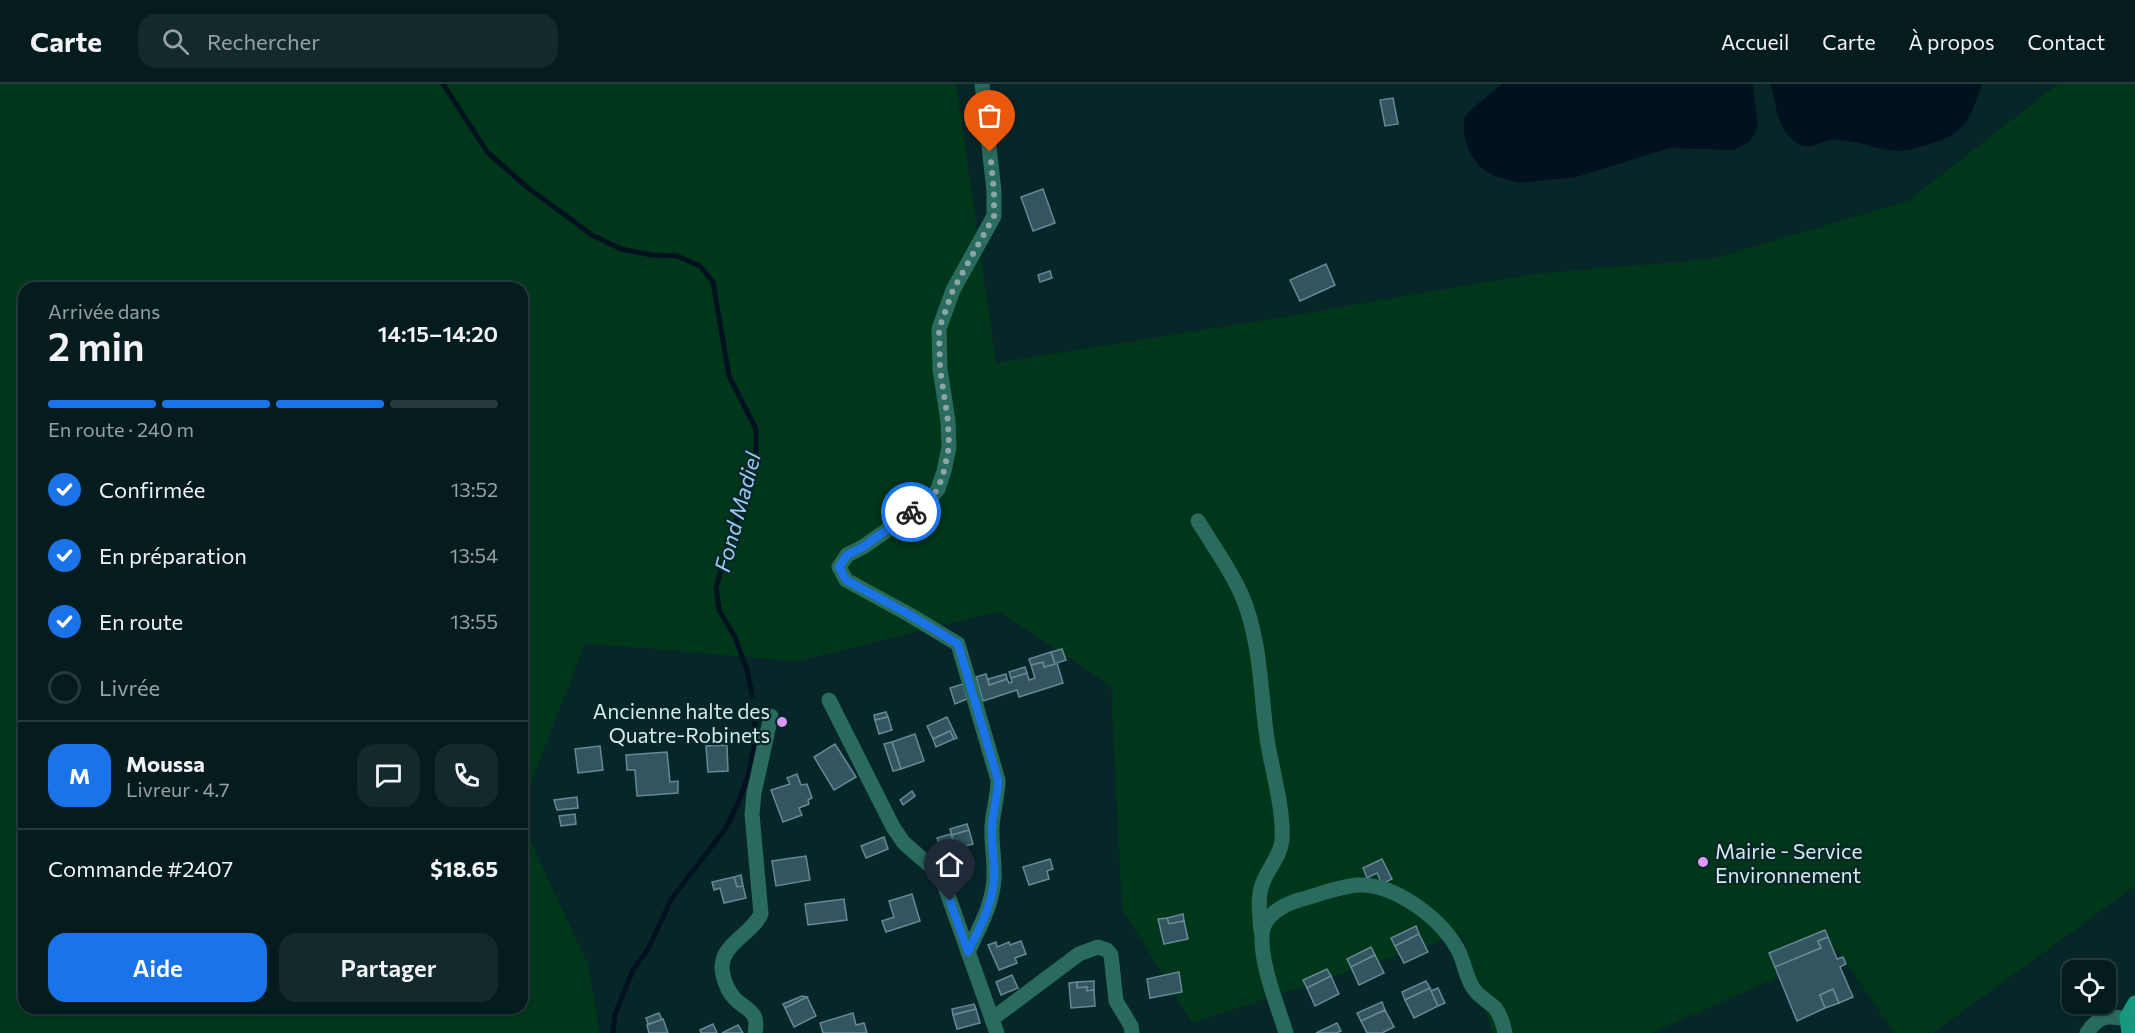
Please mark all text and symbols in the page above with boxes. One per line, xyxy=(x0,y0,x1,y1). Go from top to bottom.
search box xyxy=(138,14,558,68)
text: Carte xyxy=(30,24,102,58)
icon: search xyxy=(159,25,192,58)
text: Rechercher xyxy=(207,28,320,55)
text: Accueil xyxy=(1721,29,1789,54)
text: Carte xyxy=(1822,29,1876,54)
text: À propos xyxy=(1909,29,1994,54)
text: Contact xyxy=(2027,29,2105,54)
pin xyxy=(964,90,1015,152)
icon: bag xyxy=(973,99,1006,132)
text: Arrivée dans xyxy=(48,299,160,323)
text: 14:15–14:20 xyxy=(378,320,498,347)
text: 2 min xyxy=(48,321,145,369)
text: En route · 240 m xyxy=(48,417,194,441)
water label: Fond Madiel xyxy=(708,449,766,575)
icon: check xyxy=(48,473,81,506)
text: Confirmée xyxy=(99,476,205,503)
text: 13:52 xyxy=(451,477,498,501)
courier xyxy=(881,482,941,542)
icon: bike xyxy=(895,496,928,529)
icon: check xyxy=(48,539,81,572)
text: En préparation xyxy=(99,542,247,569)
text: 13:54 xyxy=(450,543,498,567)
icon: check xyxy=(48,605,81,638)
text: En route xyxy=(99,608,183,635)
text: 13:55 xyxy=(450,609,498,633)
text: Livrée xyxy=(99,674,160,701)
place label: Ancienne halte des Quatre-Robinets xyxy=(593,698,770,747)
marker: Ancienne halte des Quatre-Robinets xyxy=(775,715,789,729)
button: chat xyxy=(357,744,420,807)
button: phone xyxy=(435,744,498,807)
text: Moussa xyxy=(126,750,205,777)
text: M xyxy=(69,762,90,789)
text: Livreur · 4.7 xyxy=(126,777,230,801)
place label: Mairie - Service Environnement xyxy=(1715,838,1862,887)
pin xyxy=(924,839,975,901)
icon: home xyxy=(933,848,966,881)
text: Commande #2407 xyxy=(48,855,233,882)
text: $18.65 xyxy=(430,855,498,882)
marker: Mairie - Service Environnement xyxy=(1696,855,1710,869)
button: Aide xyxy=(48,933,267,1002)
button: Partager xyxy=(279,933,498,1002)
map controls xyxy=(2062,960,2116,1014)
button: locate xyxy=(2062,960,2116,1014)

